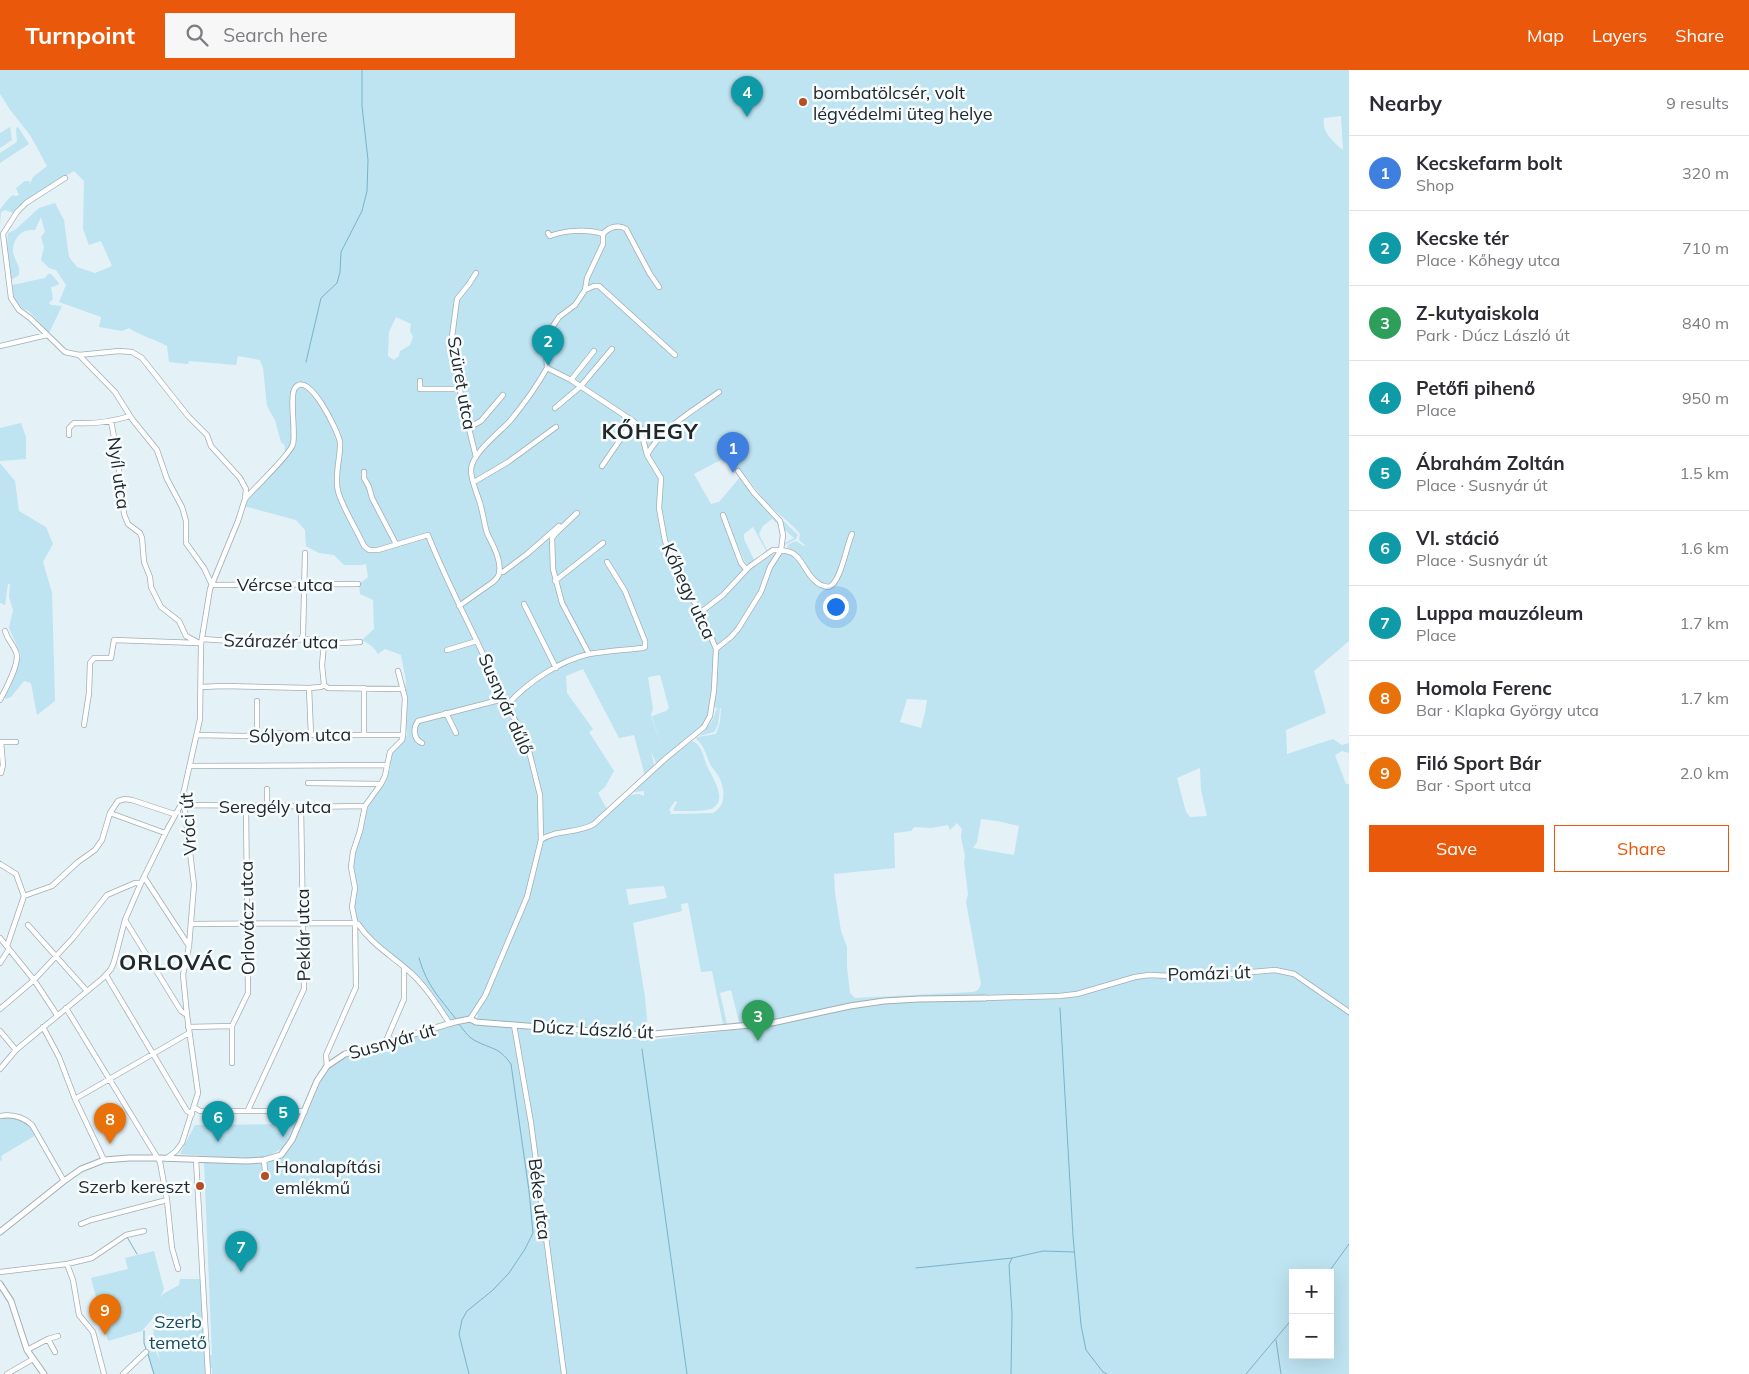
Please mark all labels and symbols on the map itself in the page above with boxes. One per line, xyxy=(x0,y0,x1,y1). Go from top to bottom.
pin: 4 xyxy=(731,76,763,117)
place label: bombatölcsér, volt légvédelmi üteg helye xyxy=(813,81,993,125)
marker: bombatölcsér, volt légvédelmi üteg helye xyxy=(797,96,809,108)
pin: 2 xyxy=(532,325,564,366)
street label: Szüret utca xyxy=(442,335,482,431)
district label: KŐHEGY xyxy=(601,417,699,445)
pin: 1 xyxy=(717,432,749,473)
street label: Nyíl utca xyxy=(103,435,135,511)
street label: Kőhegy utca xyxy=(657,539,721,643)
street label: Vércse utca xyxy=(237,573,333,596)
your location xyxy=(823,594,849,620)
street label: Szárazér utca xyxy=(223,628,339,654)
street label: Susnyár dűlő xyxy=(473,650,539,758)
street label: Sólyom utca xyxy=(249,723,351,747)
street label: Vróci út xyxy=(174,792,202,856)
street label: Seregély utca xyxy=(219,795,331,818)
street label: Orlovácz utca xyxy=(235,861,259,975)
street label: Peklár utca xyxy=(291,888,315,982)
district label: ORLOVÁC xyxy=(119,948,233,976)
street label: Pomázi út xyxy=(1167,960,1251,986)
pin: 3 xyxy=(742,1000,774,1041)
street label: Dúcz László út xyxy=(532,1014,654,1044)
street label: Susnyár út xyxy=(346,1018,438,1064)
pin: 5 xyxy=(267,1096,299,1137)
pin: 6 xyxy=(202,1101,234,1142)
pin: 8 xyxy=(94,1103,126,1144)
place label: Honalapítási emlékmű xyxy=(275,1155,381,1199)
street label: Béke utca xyxy=(524,1157,556,1241)
marker: Honalapítási emlékmű xyxy=(259,1170,271,1182)
place label: Szerb kereszt xyxy=(78,1175,190,1198)
marker: Szerb kereszt xyxy=(194,1180,206,1192)
pin: 7 xyxy=(225,1231,257,1272)
pin: 9 xyxy=(89,1294,121,1335)
park label: Szerb temető xyxy=(149,1310,207,1354)

